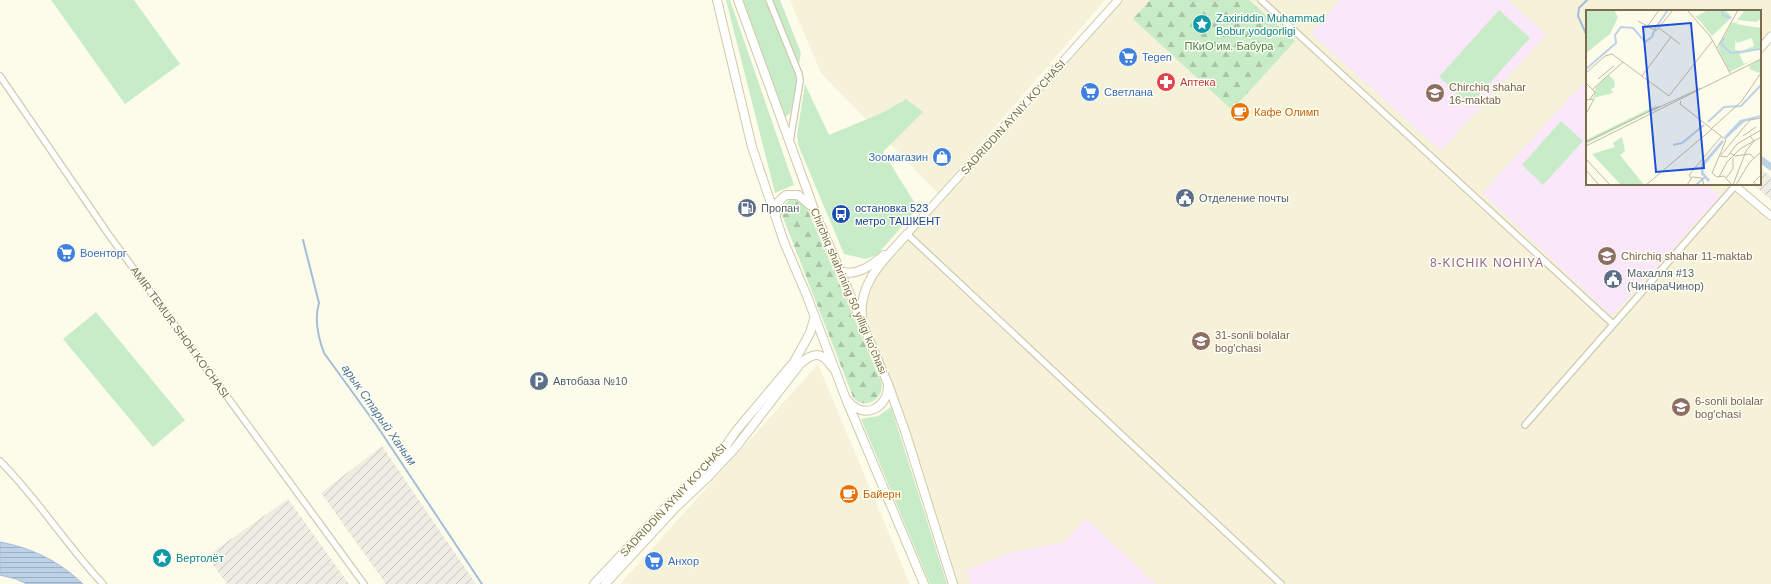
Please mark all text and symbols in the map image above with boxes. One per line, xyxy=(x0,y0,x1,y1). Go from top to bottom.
inset map xyxy=(1586,10,1761,185)
place label: Zaxiriddin Muhammad Bobur yodgorligi xyxy=(1216,12,1325,37)
place icon: Zaxiriddin Muhammad Bobur yodgorligi xyxy=(1191,13,1213,35)
park label: ПКиО им. Бабура xyxy=(1185,40,1274,52)
supermarket icon: Tegen xyxy=(1117,46,1139,68)
place label: Tegen xyxy=(1142,51,1172,63)
street label: SADRIDDIN AYNIY KO‘CHASI xyxy=(958,57,1068,177)
pharmacy icon: Аптека xyxy=(1155,71,1177,93)
place label: Аптека xyxy=(1180,76,1216,88)
supermarket icon: Светлана xyxy=(1079,81,1101,103)
place label: Chirchiq shahar 16-maktab xyxy=(1449,81,1526,106)
school or university icon: Chirchiq shahar 16-maktab xyxy=(1424,82,1446,104)
place label: Светлана xyxy=(1104,86,1154,98)
cafe icon: Кафе Олимп xyxy=(1229,101,1251,123)
place label: Кафе Олимп xyxy=(1254,106,1319,118)
shop icon: Зоомагазин xyxy=(931,146,953,168)
place label: Зоомагазин xyxy=(868,151,928,163)
public building icon: Отделение почты xyxy=(1174,187,1196,209)
place label: Отделение почты xyxy=(1199,192,1289,204)
fuel station icon: Пропан xyxy=(736,197,758,219)
place label: Пропан xyxy=(761,202,799,214)
place label: остановка 523 метро ТАШКЕНТ xyxy=(855,202,941,227)
bus stop icon: остановка 523 метро ТАШКЕНТ xyxy=(830,203,852,225)
street label: Chirchiq shahrining 50 yilligi koʻchasi xyxy=(808,206,890,376)
supermarket icon: Военторг xyxy=(55,242,77,264)
school or university icon: Chirchiq shahar 11-maktab xyxy=(1596,245,1618,267)
place label: Военторг xyxy=(80,247,127,259)
place label: Chirchiq shahar 11-maktab xyxy=(1621,250,1752,262)
district label: 8-KICHIK NOHIYA xyxy=(1430,256,1544,270)
street label: AMIR TEMUR SHOH KO‘CHASI xyxy=(128,264,232,400)
place label: Махалля #13 (ЧинараЧинор) xyxy=(1627,267,1704,292)
public building icon: Махалля #13 (ЧинараЧинор) xyxy=(1602,268,1624,290)
place label: 31-sonli bolalar bog'chasi xyxy=(1215,329,1290,354)
school or university icon: 31-sonli bolalar bog'chasi xyxy=(1190,330,1212,352)
water label: арык Старый Ханым xyxy=(339,362,419,468)
parking icon: Автобаза №10 xyxy=(528,370,550,392)
place label: Автобаза №10 xyxy=(553,375,627,387)
place label: 6-sonli bolalar bog'chasi xyxy=(1695,395,1764,420)
school or university icon: 6-sonli bolalar bog'chasi xyxy=(1670,396,1692,418)
street label: SADRIDDIN AYNIY KO‘CHASI xyxy=(617,441,729,559)
cafe icon: Байерн xyxy=(838,483,860,505)
place label: Байерн xyxy=(863,488,901,500)
place icon: Вертолёт xyxy=(151,547,173,569)
supermarket icon: Анхор xyxy=(643,550,665,572)
place label: Вертолёт xyxy=(176,552,224,564)
place label: Анхор xyxy=(668,555,699,567)

